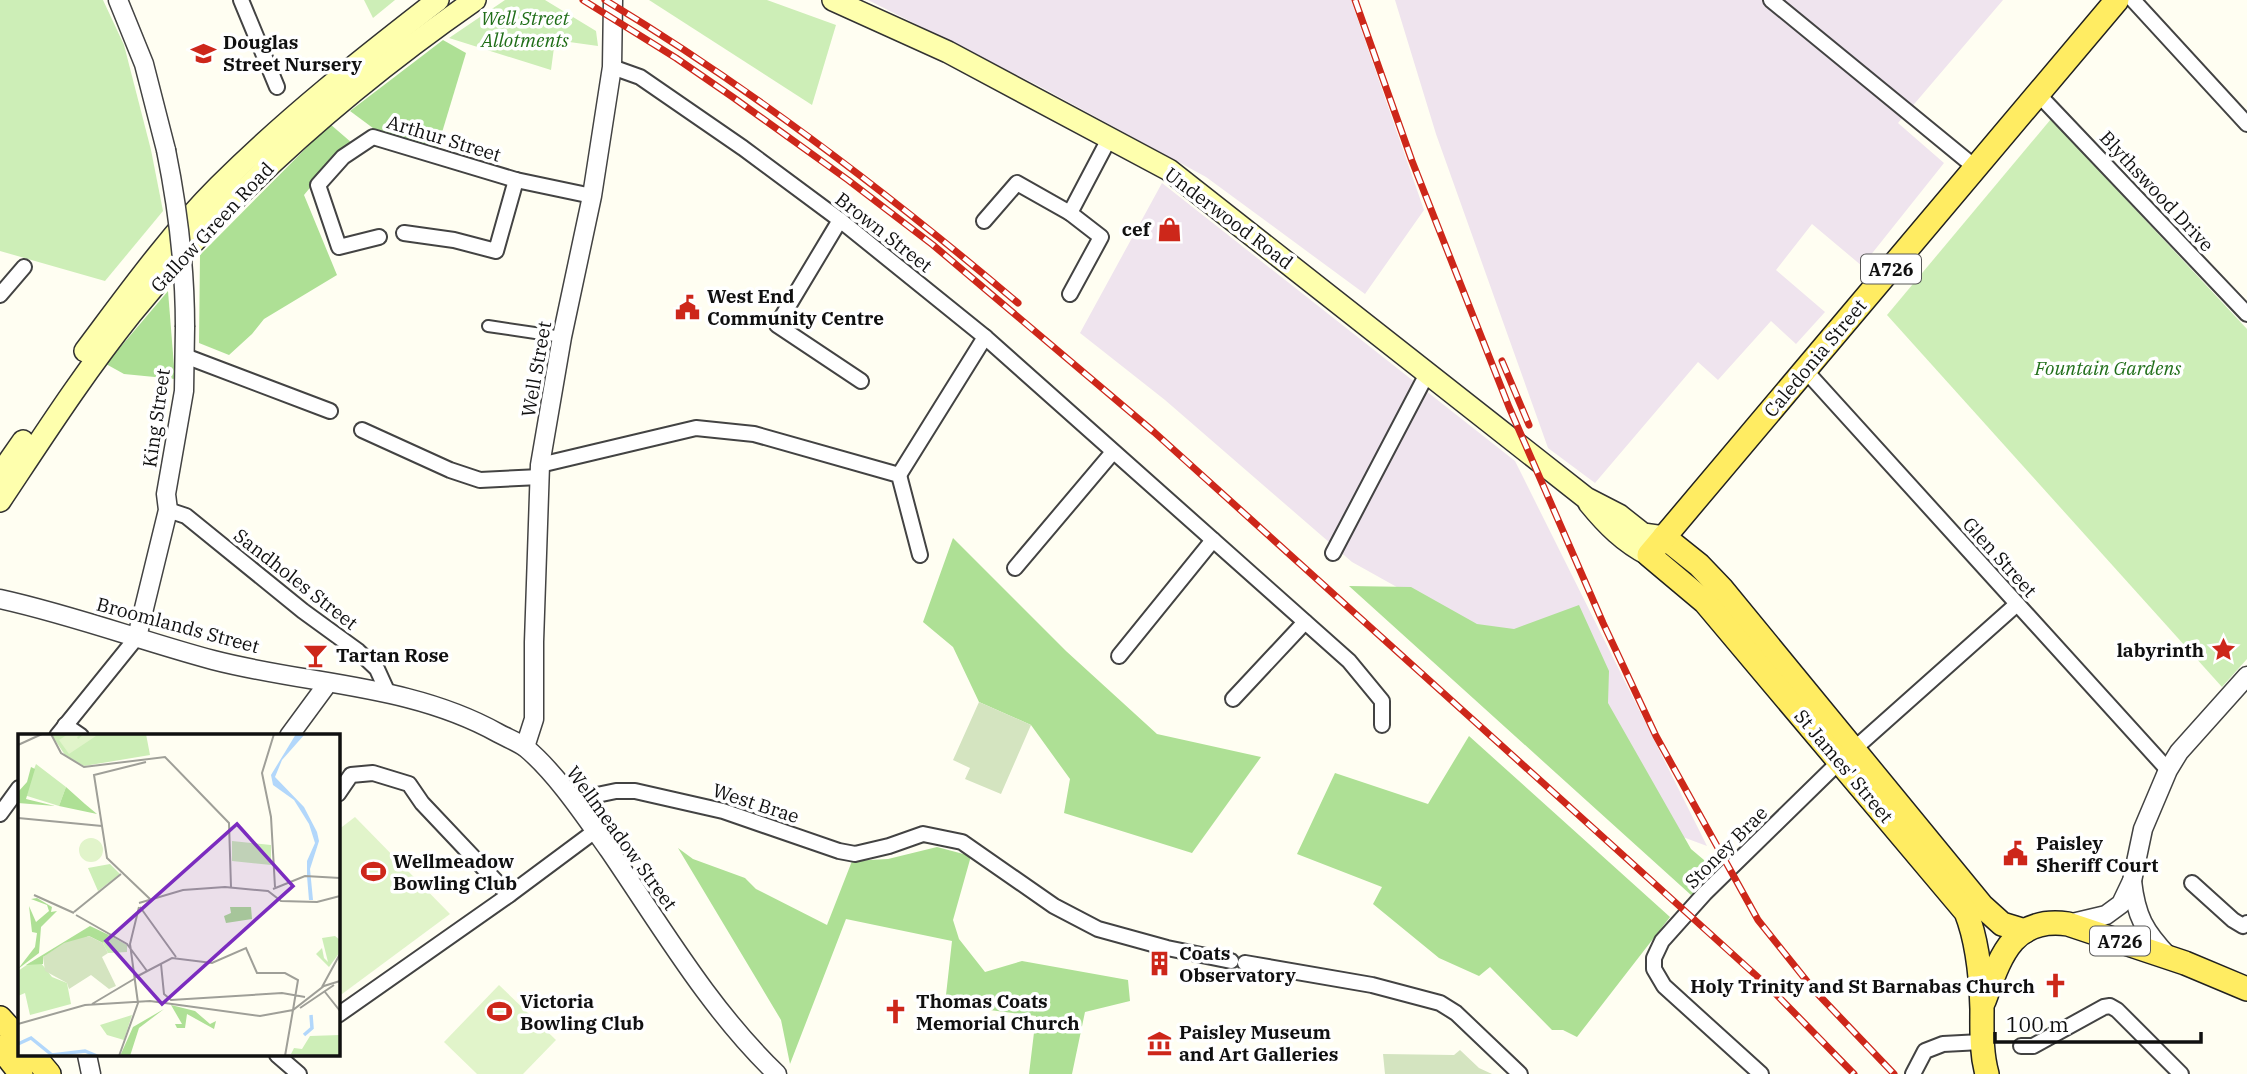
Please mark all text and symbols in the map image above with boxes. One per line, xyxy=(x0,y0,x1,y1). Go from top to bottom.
park label: Well Street Allotments xyxy=(479,6,570,52)
place label: Douglas Street Nursery xyxy=(223,30,362,76)
school or university icon: Douglas Street Nursery xyxy=(189,39,217,67)
street label: Arthur Street xyxy=(384,109,504,167)
street label: Blythswood Drive xyxy=(2095,126,2219,256)
street label: Gallow Green Road xyxy=(145,157,279,297)
street label: Underwood Road xyxy=(1160,162,1298,274)
street label: Brown Street xyxy=(831,187,937,277)
shop icon: cef xyxy=(1156,215,1184,243)
place label: cef xyxy=(1122,217,1152,241)
road number: A726 xyxy=(1861,255,1921,284)
place label: West End Community Centre xyxy=(707,284,884,330)
public building icon: West End Community Centre xyxy=(673,293,701,321)
street label: Caledonia Street xyxy=(1759,294,1872,422)
street label: Well Street xyxy=(516,319,556,419)
park label: Fountain Gardens xyxy=(2034,356,2181,380)
street label: King Street xyxy=(137,367,175,469)
street label: Glen Street xyxy=(1958,512,2042,602)
street label: Sandholes Street xyxy=(229,523,363,635)
street label: Broomlands Street xyxy=(94,592,262,658)
place icon: labyrinth xyxy=(2210,636,2238,664)
place label: labyrinth xyxy=(2117,638,2204,662)
bar icon: Tartan Rose xyxy=(302,641,330,669)
place label: Tartan Rose xyxy=(336,643,449,667)
street label: St James' Street xyxy=(1789,704,1899,828)
inset map xyxy=(18,734,340,1056)
street label: Wellmeadow Street xyxy=(562,761,683,915)
street label: West Brae xyxy=(710,778,802,828)
street label: Stoney Brae xyxy=(1680,801,1772,893)
place label: Paisley Sheriff Court xyxy=(2036,831,2158,877)
public building icon: Paisley Sheriff Court xyxy=(2002,840,2030,868)
place label: Wellmeadow Bowling Club xyxy=(393,849,517,895)
sports icon: Wellmeadow Bowling Club xyxy=(359,858,387,886)
road number: A726 xyxy=(2090,926,2150,956)
place label: Coats Observatory xyxy=(1179,941,1296,987)
building icon: Coats Observatory xyxy=(1145,950,1173,978)
church icon: Holy Trinity and St Barnabas Church xyxy=(2041,972,2069,1000)
place label: Holy Trinity and St Barnabas Church xyxy=(1690,974,2035,998)
place label: Victoria Bowling Club xyxy=(520,989,644,1035)
place label: Thomas Coats Memorial Church xyxy=(916,989,1080,1035)
sports icon: Victoria Bowling Club xyxy=(486,998,514,1026)
church icon: Thomas Coats Memorial Church xyxy=(882,998,910,1026)
scale bar xyxy=(1995,1000,2202,1044)
text: 100 m xyxy=(2006,1010,2069,1038)
place label: Paisley Museum and Art Galleries xyxy=(1179,1020,1338,1066)
museum icon: Paisley Museum and Art Galleries xyxy=(1145,1029,1173,1057)

